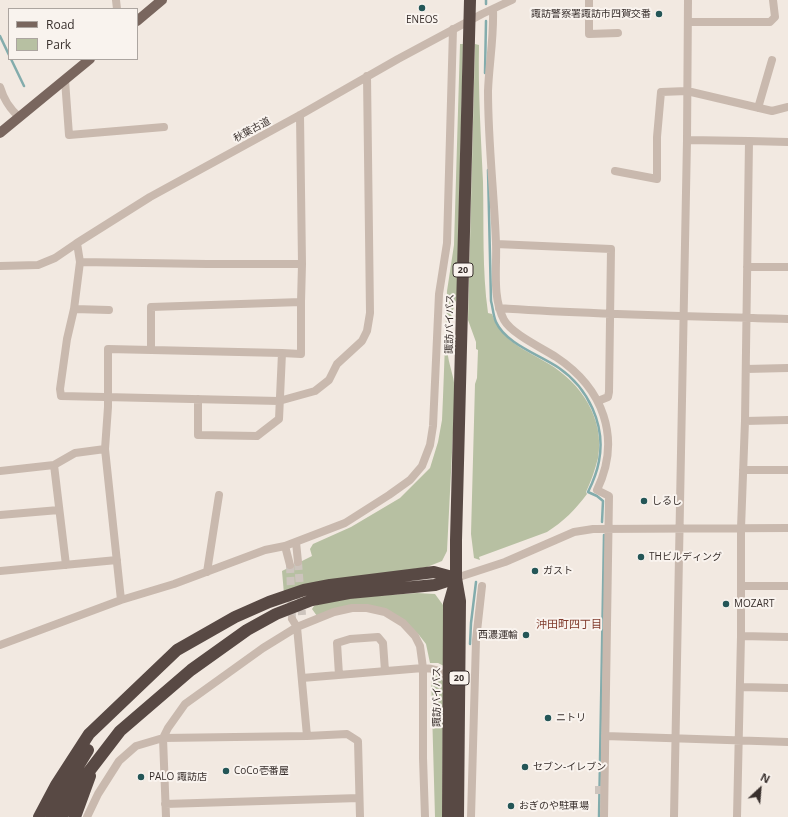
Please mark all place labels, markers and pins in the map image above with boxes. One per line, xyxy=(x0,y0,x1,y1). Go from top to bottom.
marker: ENEOS xyxy=(417,3,427,13)
place label: 諏訪警察署諏訪市四賀交番 xyxy=(531,8,651,20)
marker: 諏訪警察署諏訪市四賀交番 xyxy=(654,9,664,19)
place label: ENEOS xyxy=(406,14,438,26)
place label: しるし xyxy=(652,495,682,507)
marker: しるし xyxy=(639,496,649,506)
place label: THビルディング xyxy=(649,551,722,563)
marker: THビルディング xyxy=(636,552,646,562)
place label: ガスト xyxy=(543,565,573,577)
marker: ガスト xyxy=(530,566,540,576)
place label: MOZART xyxy=(734,598,774,610)
marker: MOZART xyxy=(721,599,731,609)
place label: 西濃運輸 xyxy=(478,629,518,641)
marker: 西濃運輸 xyxy=(521,630,531,640)
place label: ニトリ xyxy=(556,712,586,724)
marker: ニトリ xyxy=(543,713,553,723)
place label: セブン-イレブン xyxy=(533,761,606,773)
marker: セブン-イレブン xyxy=(520,762,530,772)
place label: CoCo壱番屋 xyxy=(234,765,289,777)
marker: CoCo壱番屋 xyxy=(221,766,231,776)
place label: PALO 諏訪店 xyxy=(149,771,207,783)
marker: PALO 諏訪店 xyxy=(136,772,146,782)
place label: おぎのや駐車場 xyxy=(519,800,589,812)
marker: おぎのや駐車場 xyxy=(506,801,516,811)

